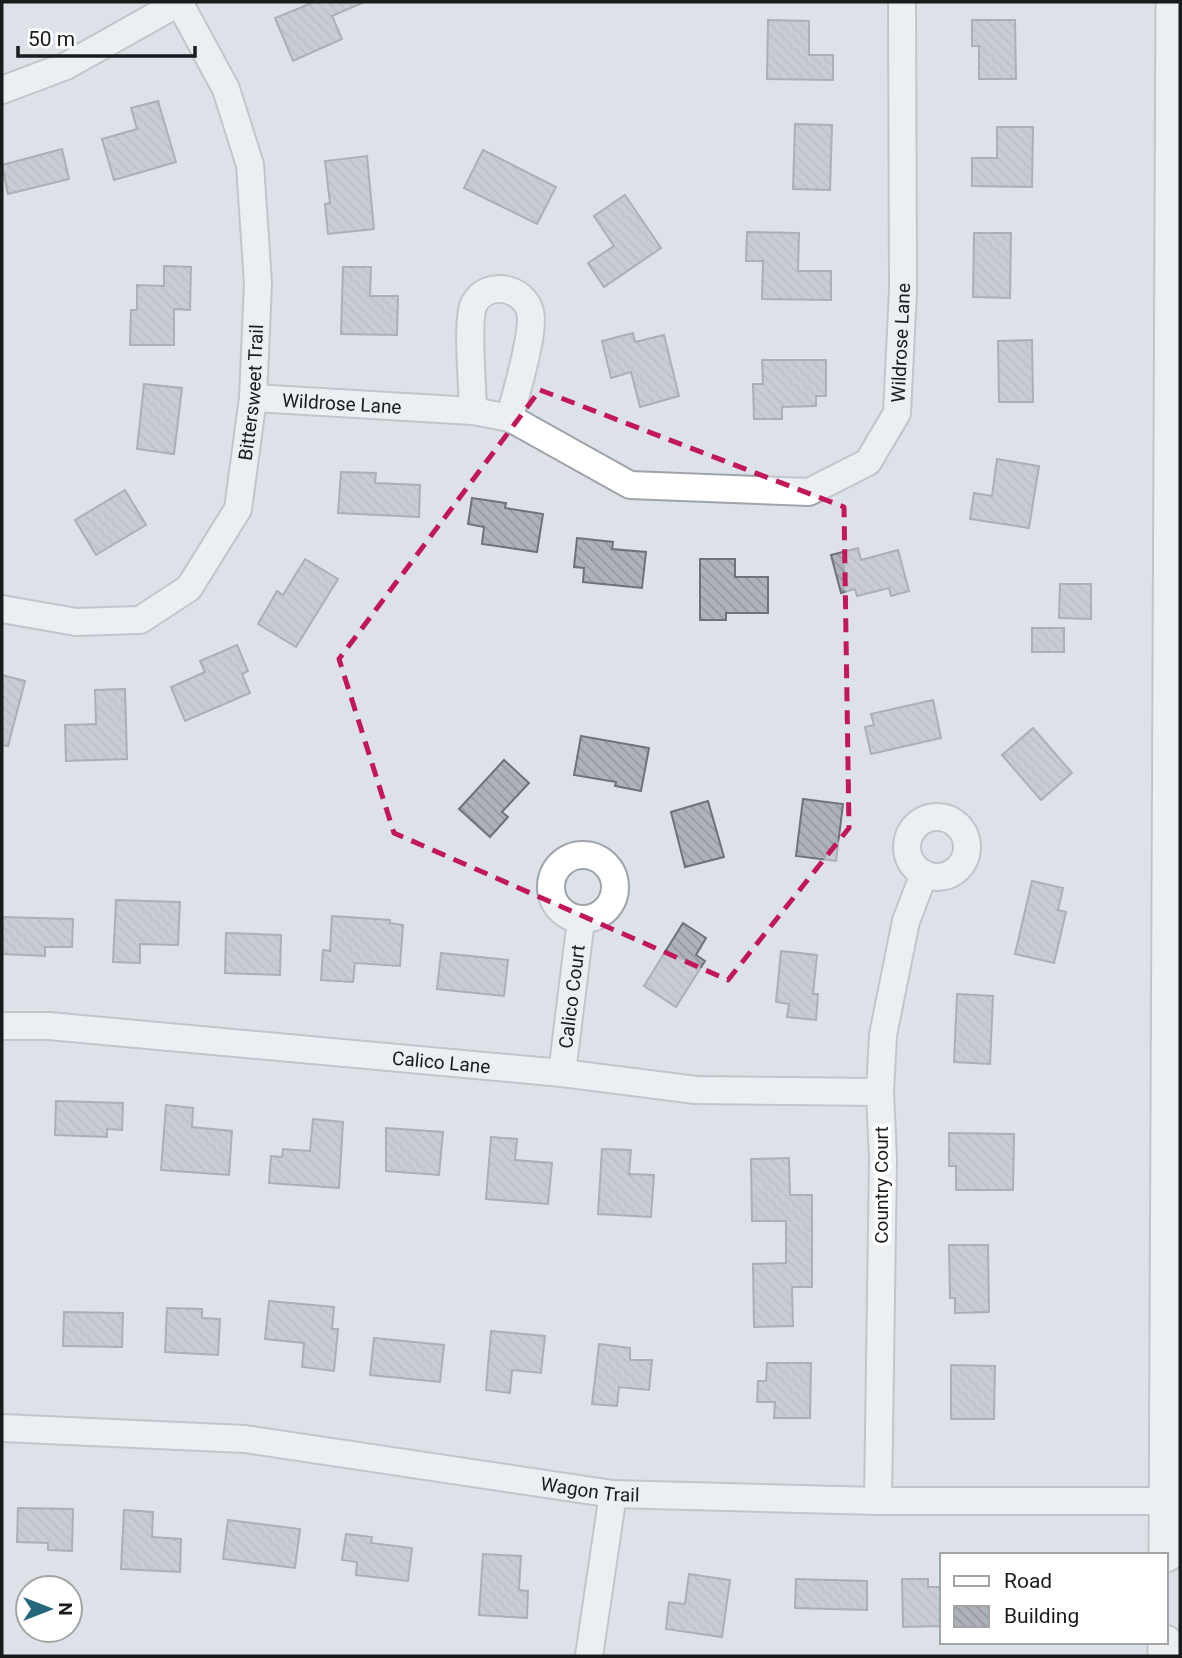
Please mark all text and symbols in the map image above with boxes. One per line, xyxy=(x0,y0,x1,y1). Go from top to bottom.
scale bar xyxy=(18,14,194,58)
text: 50 m xyxy=(28,27,75,51)
street label: Wildrose Lane xyxy=(886,283,915,403)
street label: Bittersweet Trail xyxy=(233,324,268,462)
street label: Wildrose Lane xyxy=(281,388,402,418)
street label: Calico Court xyxy=(554,943,589,1050)
street label: Calico Lane xyxy=(391,1046,492,1078)
street label: Country Court xyxy=(870,1126,893,1244)
street label: Wagon Trail xyxy=(539,1472,640,1506)
legend xyxy=(940,1553,1168,1644)
text: Road xyxy=(1004,1569,1052,1593)
north arrow xyxy=(14,1574,84,1644)
text: N xyxy=(54,1602,77,1616)
text: Building xyxy=(1004,1604,1079,1628)

